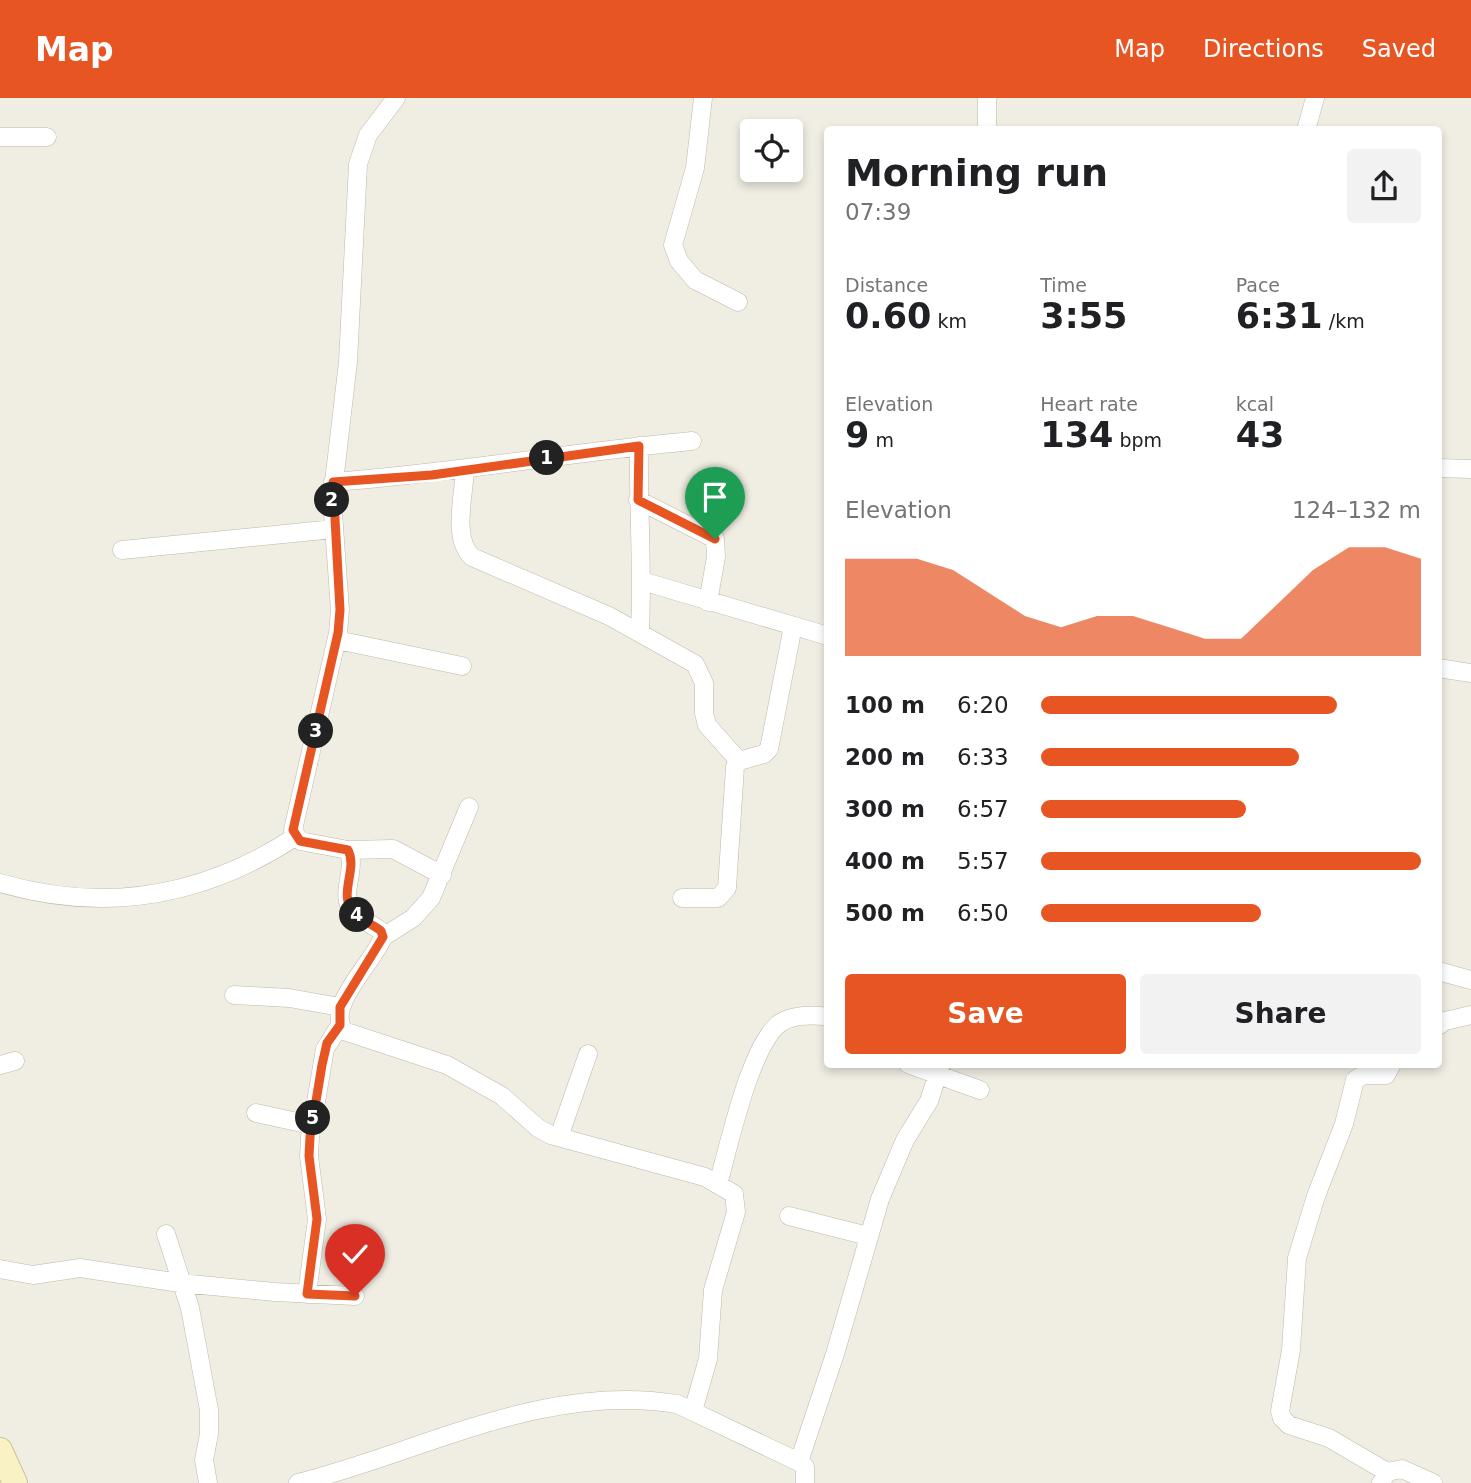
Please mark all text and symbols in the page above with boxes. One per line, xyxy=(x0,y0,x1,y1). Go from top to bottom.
text: Map xyxy=(35,30,114,69)
text: Map xyxy=(1114,35,1165,63)
text: Directions xyxy=(1203,35,1324,63)
text: Saved xyxy=(1362,35,1436,63)
map controls xyxy=(740,119,803,182)
button: locate xyxy=(740,119,803,182)
button: share xyxy=(1347,149,1421,223)
text: Morning run xyxy=(845,151,1108,195)
text: 07:39 xyxy=(845,199,911,225)
text: Distance xyxy=(845,274,928,296)
text: Time xyxy=(1040,274,1087,296)
text: Pace xyxy=(1236,274,1280,296)
text: 0.60 xyxy=(845,296,931,336)
text: 3:55 xyxy=(1040,296,1127,336)
text: 6:31 xyxy=(1236,296,1323,336)
text: km xyxy=(931,310,967,332)
text: /km xyxy=(1323,310,1365,332)
text: Elevation xyxy=(845,393,933,415)
text: Heart rate xyxy=(1040,393,1138,415)
text: kcal xyxy=(1236,393,1274,415)
text: 9 xyxy=(845,415,869,455)
text: 134 xyxy=(1040,415,1113,455)
text: 43 xyxy=(1236,415,1284,455)
text: m xyxy=(869,429,894,451)
text: bpm xyxy=(1113,429,1162,451)
pin: 1 xyxy=(530,440,564,476)
text: 1 xyxy=(540,446,553,468)
pin xyxy=(685,467,745,539)
icon: arrive xyxy=(696,478,734,516)
pin: 2 xyxy=(314,482,350,518)
text: 2 xyxy=(325,488,338,510)
text: Elevation xyxy=(845,497,952,523)
text: 124–132 m xyxy=(1292,497,1421,523)
text: 100 m xyxy=(845,692,925,718)
text: 6:20 xyxy=(957,692,1009,718)
pin: 3 xyxy=(298,714,334,748)
text: 3 xyxy=(309,719,322,741)
text: 200 m xyxy=(845,744,925,770)
text: 6:33 xyxy=(957,744,1009,770)
text: 300 m xyxy=(845,796,925,822)
text: 6:57 xyxy=(957,796,1009,822)
text: 400 m xyxy=(845,848,925,874)
text: 5:57 xyxy=(957,848,1009,874)
pin: 4 xyxy=(340,898,374,932)
text: 500 m xyxy=(845,900,925,926)
text: 6:50 xyxy=(957,900,1009,926)
text: 4 xyxy=(350,903,363,925)
button: Save xyxy=(845,974,1126,1054)
button: Share xyxy=(1140,974,1421,1054)
pin: 5 xyxy=(296,1100,330,1136)
text: 5 xyxy=(306,1106,319,1128)
pin xyxy=(325,1224,385,1296)
icon: check xyxy=(336,1235,374,1273)

